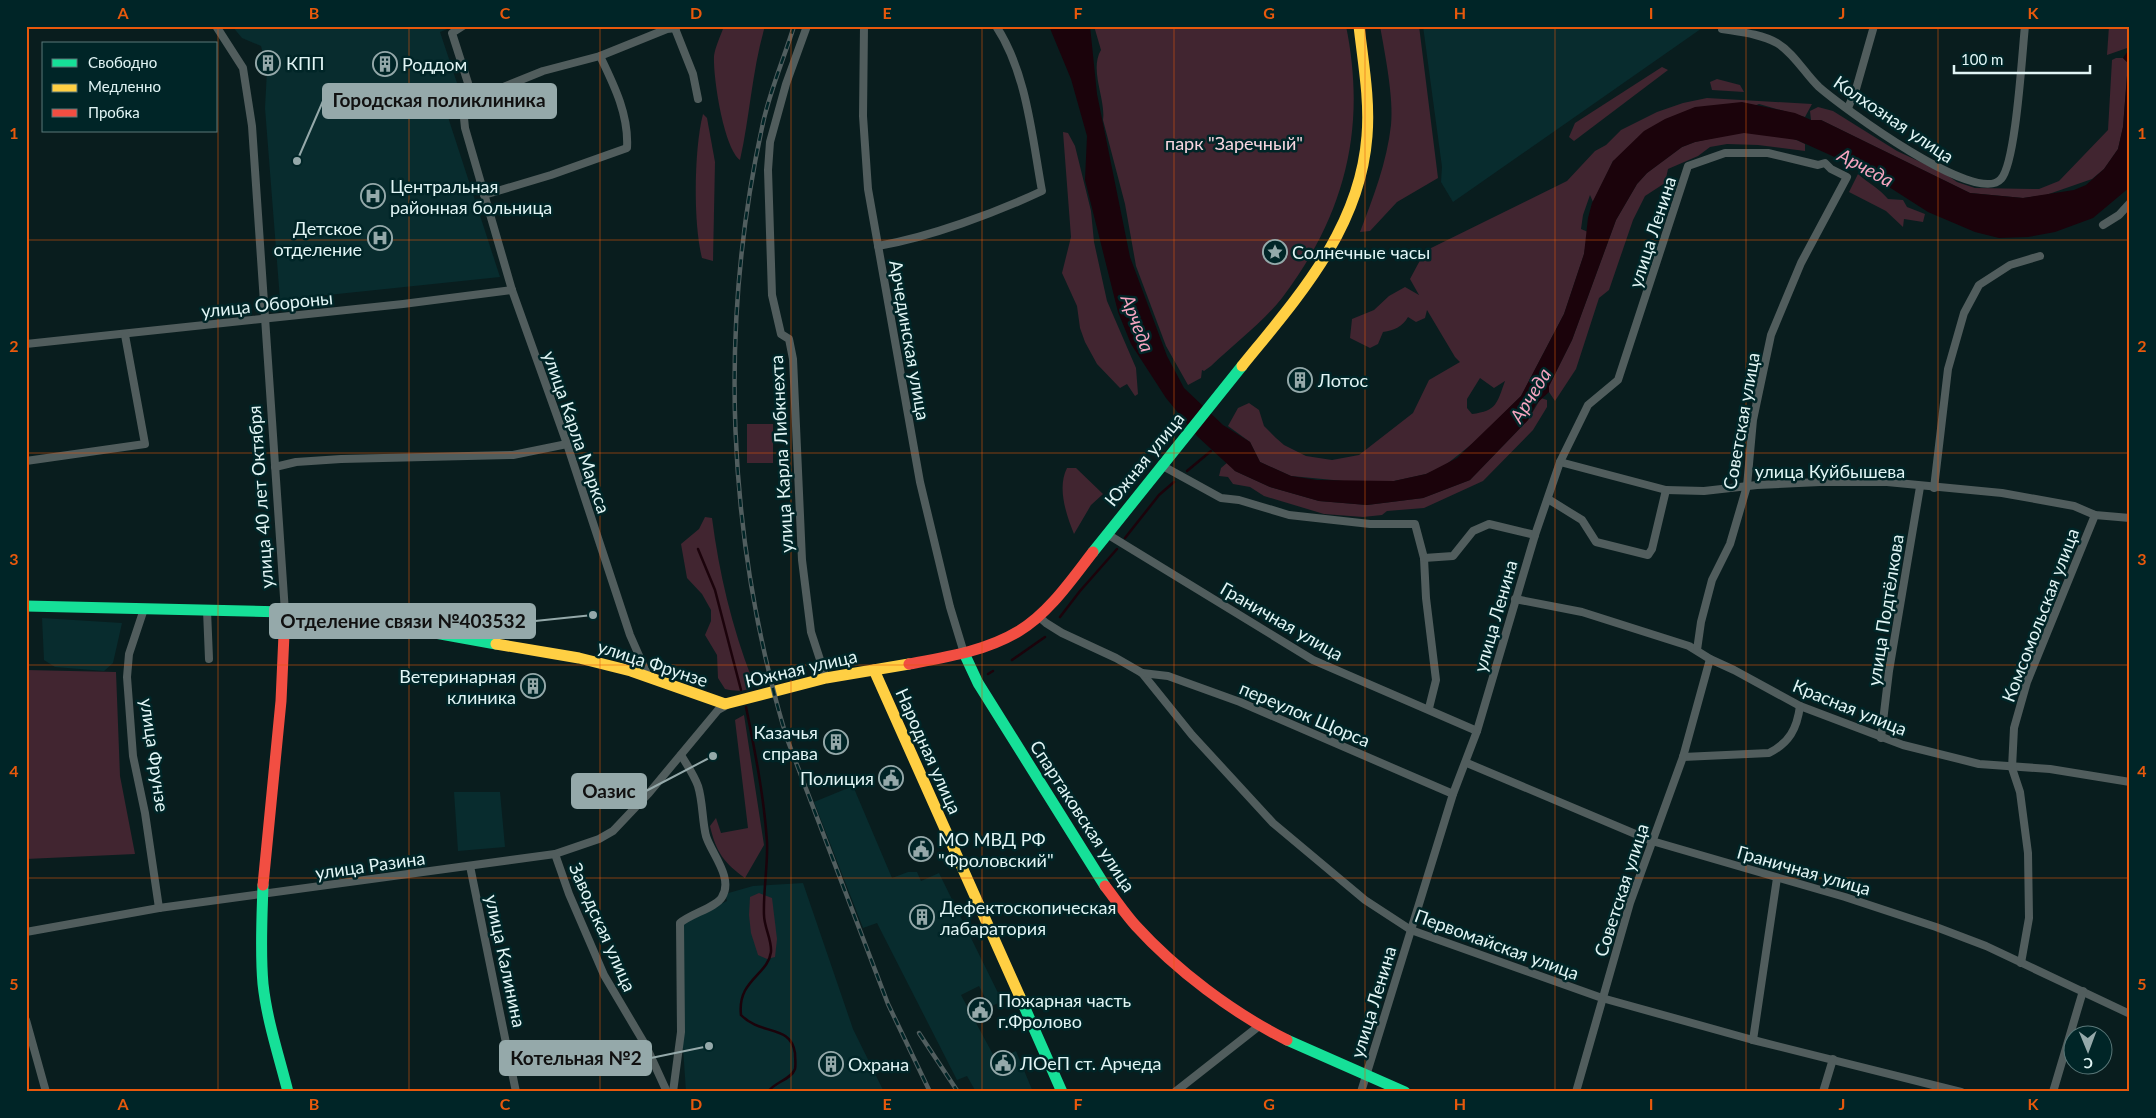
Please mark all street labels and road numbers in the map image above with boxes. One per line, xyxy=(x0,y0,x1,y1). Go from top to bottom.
street label: Колхозная улица xyxy=(1830,71,1958,167)
street label: улица Ленина xyxy=(1624,174,1680,290)
street label: Арчединская улица xyxy=(885,258,935,422)
street label: улица Обороны xyxy=(200,286,334,322)
street label: улица Карла Маркса xyxy=(539,348,615,516)
street label: Советская улица xyxy=(1718,351,1764,491)
street label: улица Карла Либкнехта xyxy=(765,354,797,554)
street label: улица 40 лет Октября xyxy=(243,405,277,589)
street label: Южная улица xyxy=(1099,408,1189,510)
street label: улица Куйбышева xyxy=(1755,460,1905,482)
street label: Комсомольская улица xyxy=(1997,525,2083,705)
street label: улица Подтёлкова xyxy=(1862,533,1908,687)
street label: улица Ленина xyxy=(1468,557,1522,675)
street label: Граничная улица xyxy=(1217,577,1347,665)
street label: улица Фрунзе xyxy=(595,635,711,691)
street label: Южная улица xyxy=(743,644,859,692)
street label: Красная улица xyxy=(1790,674,1910,740)
street label: переулок Щорса xyxy=(1236,677,1374,751)
street label: Народная улица xyxy=(891,685,967,817)
street label: улица Фрунзе xyxy=(136,697,174,813)
street label: Спартаковская улица xyxy=(1026,736,1140,896)
street label: Советская улица xyxy=(1589,821,1653,959)
street label: Граничная улица xyxy=(1735,840,1873,900)
street label: улица Разина xyxy=(314,846,426,884)
street label: Заводская улица xyxy=(565,859,641,995)
street label: улица Калинина xyxy=(481,893,531,1029)
street label: Первомайская улица xyxy=(1412,904,1582,984)
street label: улица Ленина xyxy=(1346,943,1400,1061)

